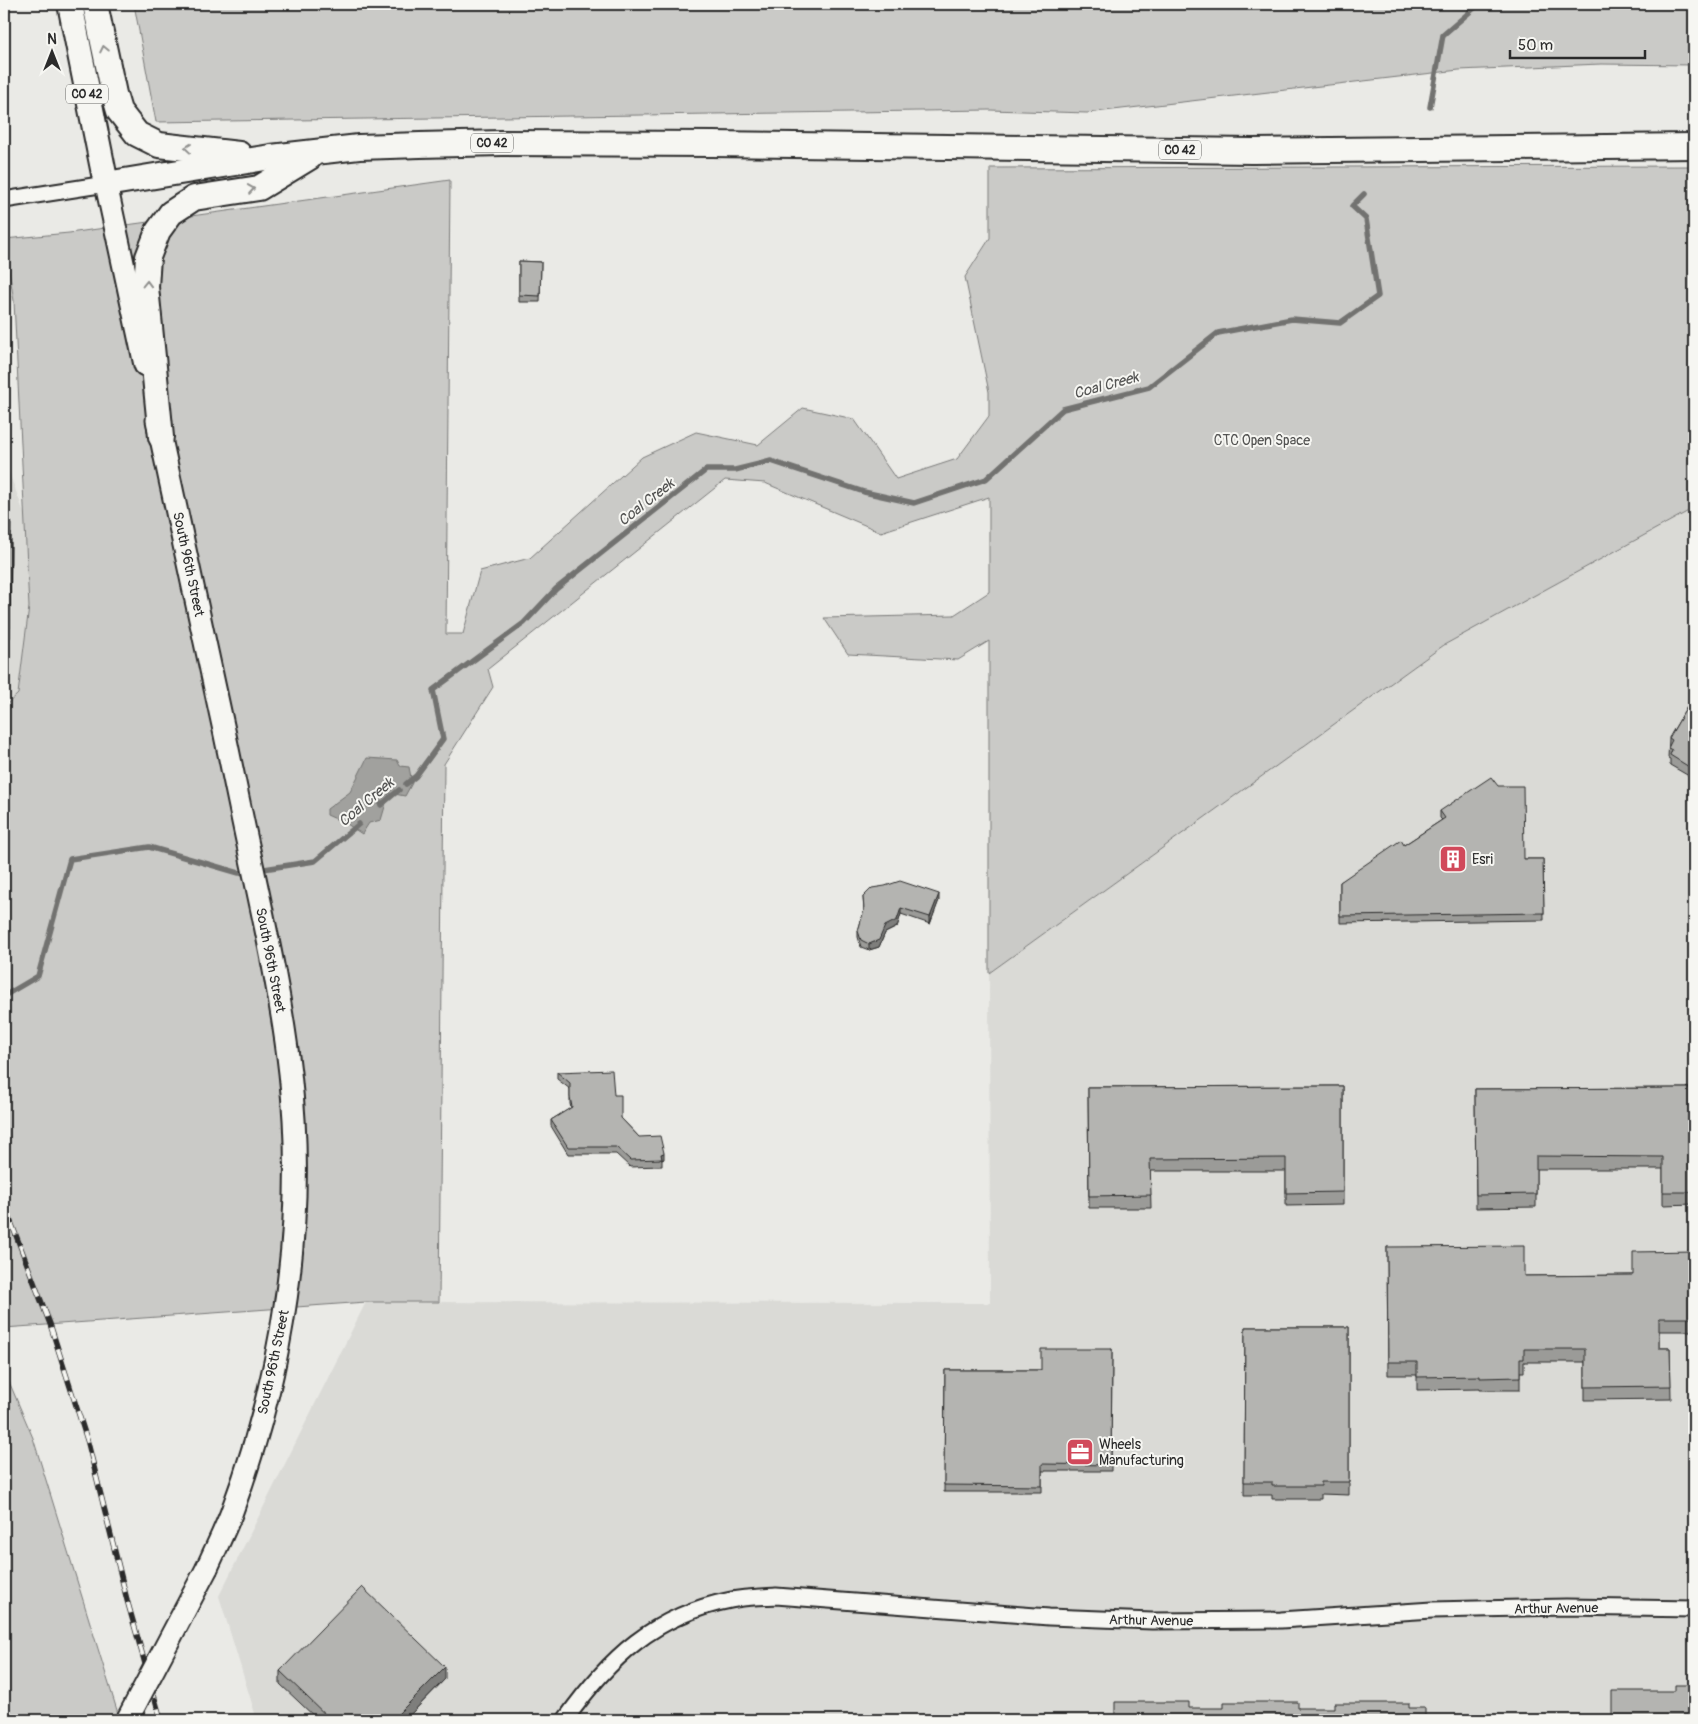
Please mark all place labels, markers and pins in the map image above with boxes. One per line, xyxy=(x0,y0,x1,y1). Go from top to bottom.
building icon: Esri xyxy=(1438,844,1468,874)
place label: Esri xyxy=(1472,851,1494,868)
place label: Wheels Manufacturing xyxy=(1099,1436,1184,1469)
office icon: Wheels Manufacturing xyxy=(1065,1437,1095,1467)

